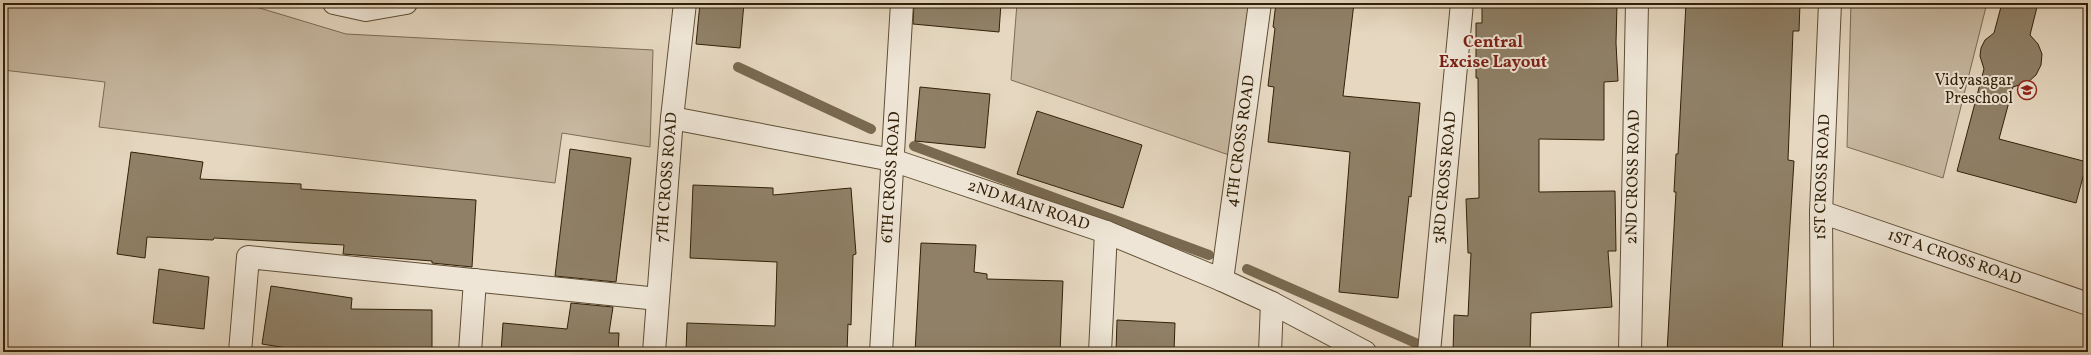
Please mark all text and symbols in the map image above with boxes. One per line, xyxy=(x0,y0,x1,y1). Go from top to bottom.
district label: Central Excise Layout xyxy=(1439,31,1548,74)
place label: Vidyasagar Preschool xyxy=(1935,70,2013,110)
street label: 4TH CROSS ROAD xyxy=(1221,74,1261,209)
school or university icon: Vidyasagar Preschool xyxy=(2016,79,2038,101)
street label: 2ND CROSS ROAD xyxy=(1621,109,1646,245)
street label: 3RD CROSS ROAD xyxy=(1428,110,1463,245)
street label: 7TH CROSS ROAD xyxy=(651,111,683,243)
street label: 6TH CROSS ROAD xyxy=(877,111,906,244)
street label: 1ST CROSS ROAD xyxy=(1810,113,1836,240)
street label: 2ND MAIN ROAD xyxy=(965,175,1093,237)
street label: 1ST A CROSS ROAD xyxy=(1884,225,2025,291)

